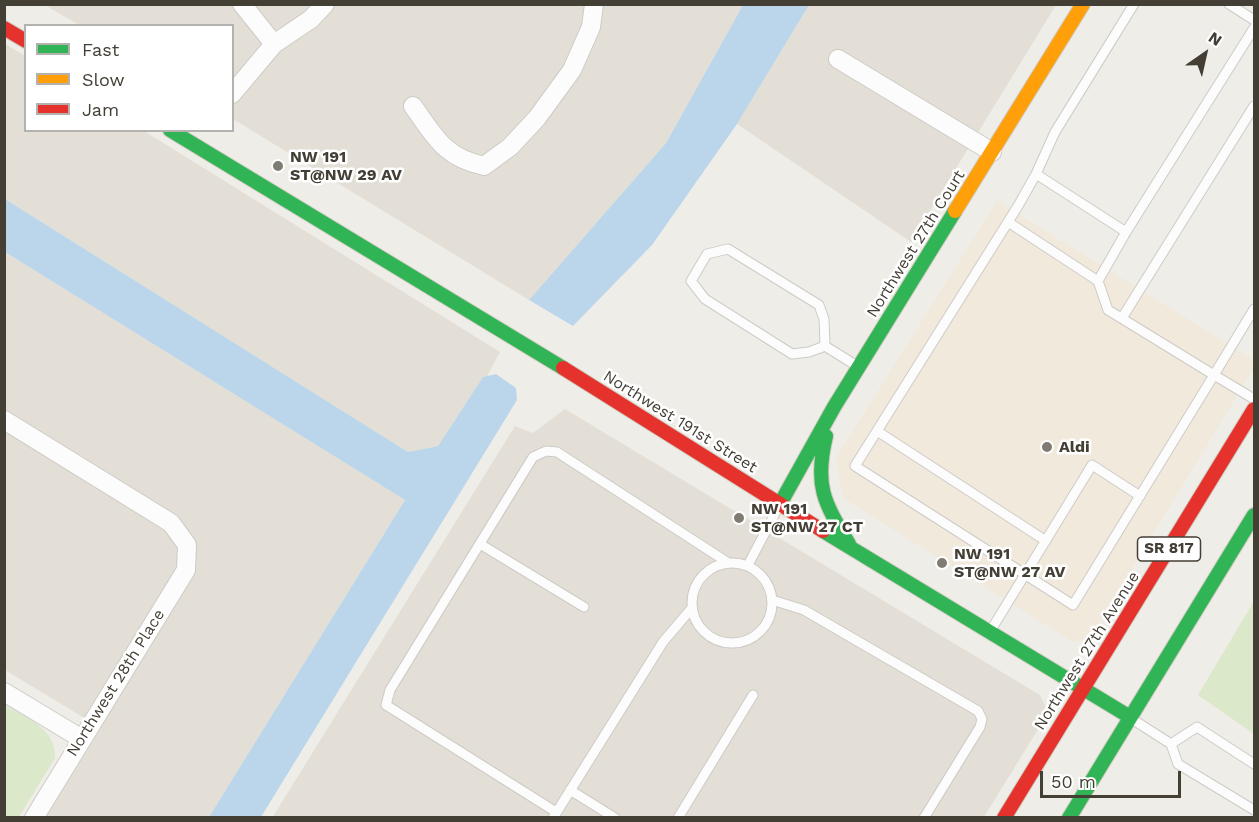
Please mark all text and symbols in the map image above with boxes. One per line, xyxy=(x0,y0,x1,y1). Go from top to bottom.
legend xyxy=(24,24,234,132)
north arrow xyxy=(1175,24,1235,84)
text: N xyxy=(1205,27,1226,50)
text: Fast xyxy=(82,39,119,60)
text: Slow xyxy=(82,69,125,90)
text: Jam xyxy=(82,99,119,120)
place label: NW 191 ST@NW 29 AV xyxy=(290,147,402,185)
marker: NW 191 ST@NW 29 AV xyxy=(271,159,285,173)
street label: Northwest 27th Court xyxy=(863,167,969,321)
street label: Northwest 191st Street xyxy=(600,367,760,477)
place label: Aldi xyxy=(1059,437,1090,457)
marker: Aldi xyxy=(1040,440,1054,454)
place label: NW 191 ST@NW 27 CT xyxy=(751,499,863,537)
marker: NW 191 ST@NW 27 CT xyxy=(732,511,746,525)
road number: SR 817 xyxy=(1138,537,1200,561)
place label: NW 191 ST@NW 27 AV xyxy=(954,544,1065,582)
marker: NW 191 ST@NW 27 AV xyxy=(935,556,949,570)
street label: Northwest 27th Avenue xyxy=(1030,568,1144,734)
street label: Northwest 28th Place xyxy=(63,606,169,760)
scale bar xyxy=(1043,759,1184,797)
text: 50 m xyxy=(1051,771,1096,792)

